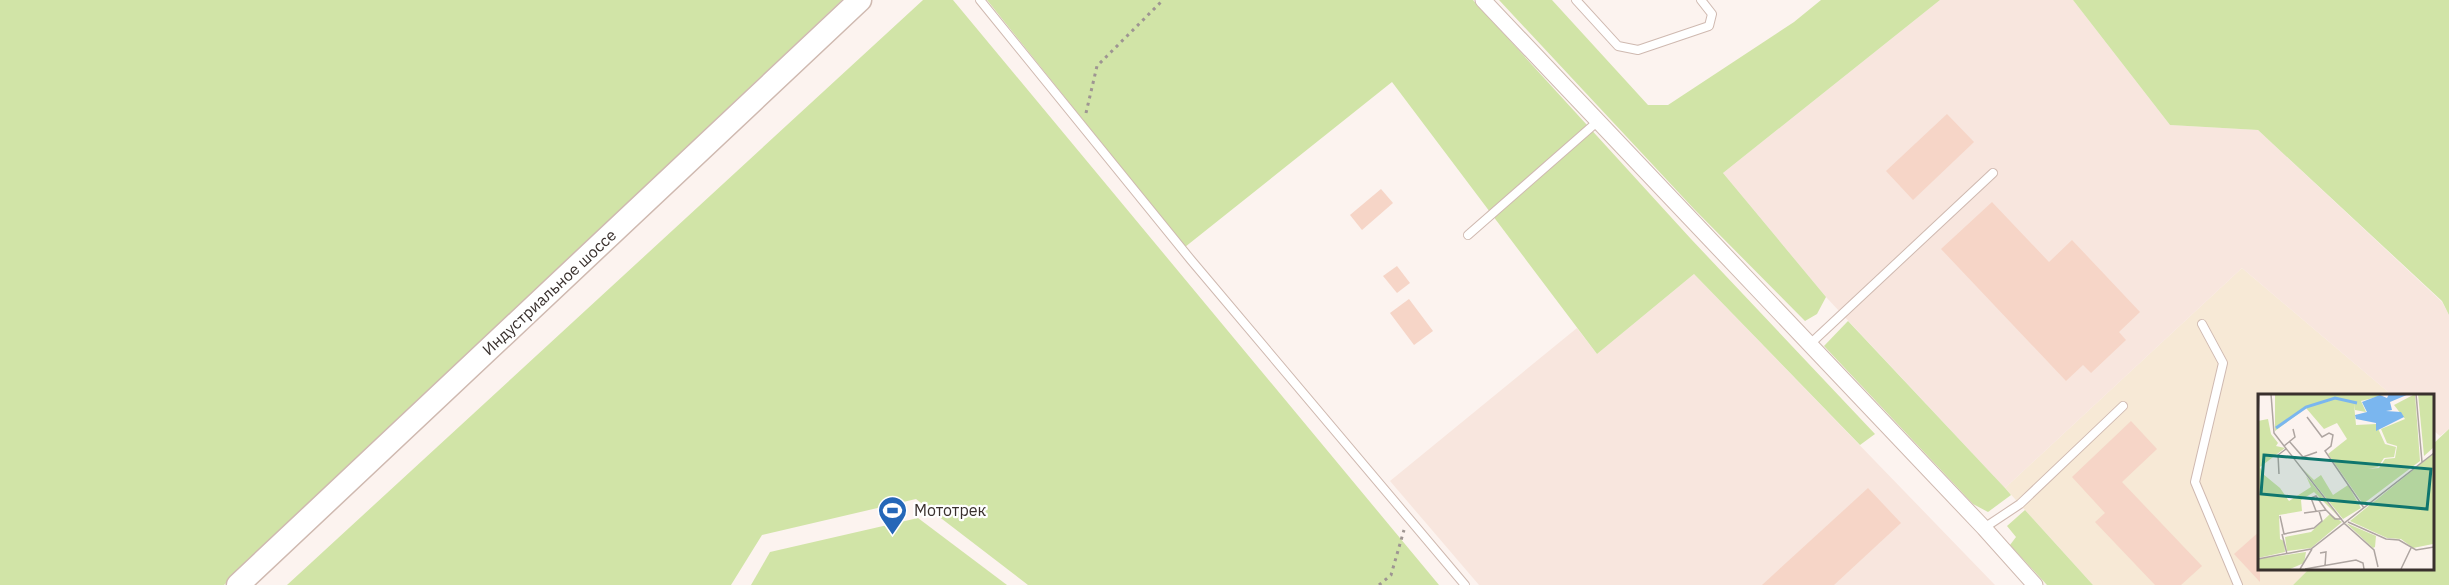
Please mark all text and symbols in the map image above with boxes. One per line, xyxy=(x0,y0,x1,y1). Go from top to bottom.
street label: Индустриальное шоссе xyxy=(478,225,620,359)
inset map xyxy=(2258,394,2434,570)
sports icon: Мототрек xyxy=(877,494,909,536)
place label: Мототрек xyxy=(914,500,986,520)

